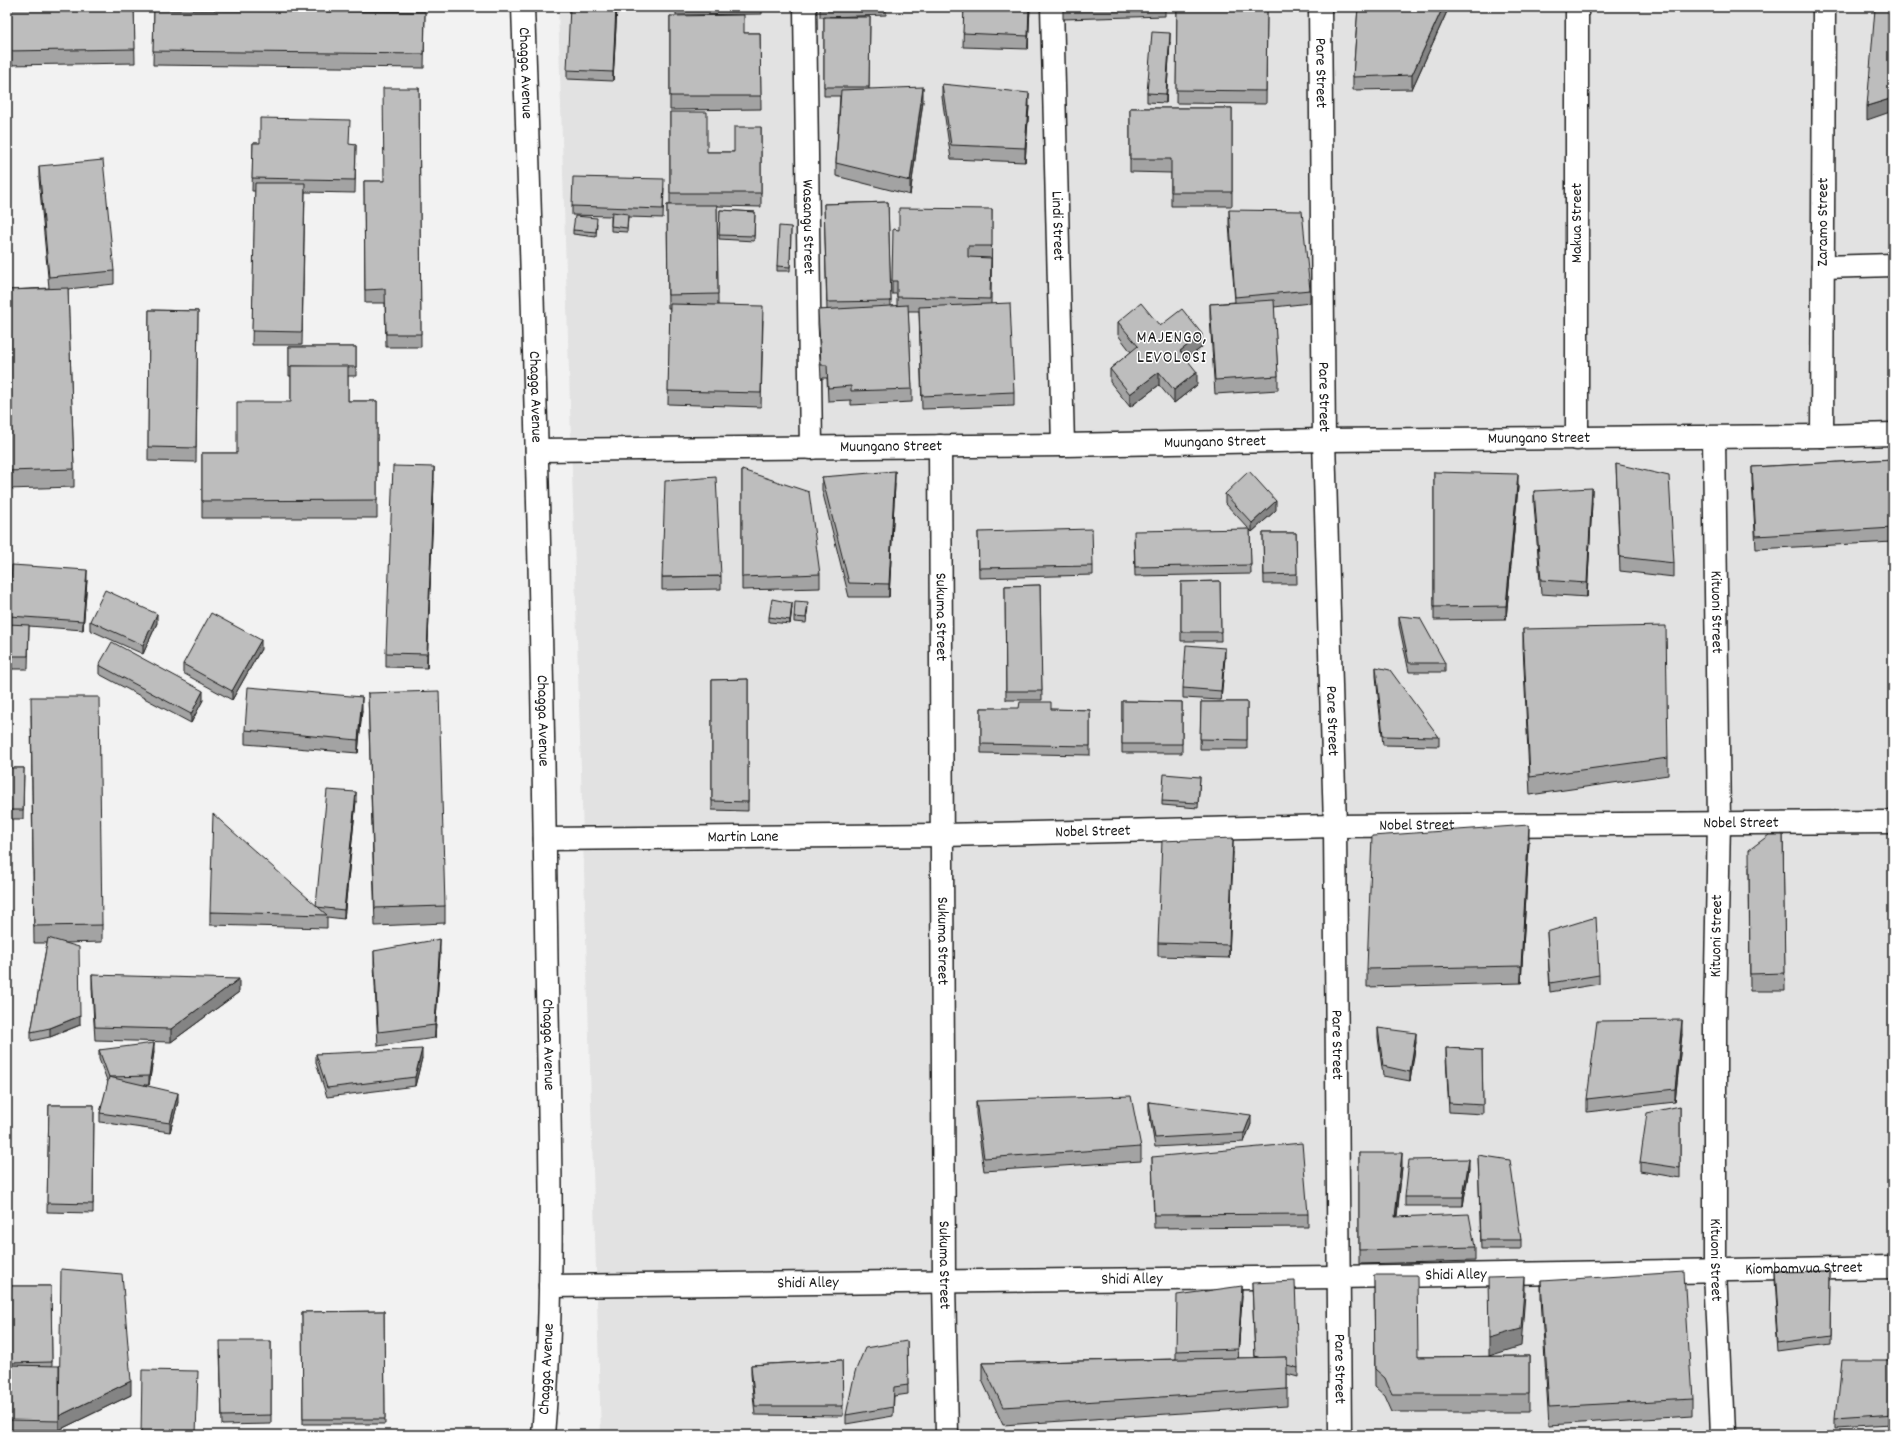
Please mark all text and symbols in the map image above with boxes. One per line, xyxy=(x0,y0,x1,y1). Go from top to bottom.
street label: Chagga Avenue xyxy=(512,27,538,119)
street label: Pare Street xyxy=(1309,38,1332,108)
street label: Zaramo Street xyxy=(1811,177,1835,266)
street label: Wasangu Street xyxy=(796,179,820,275)
street label: Makua Street xyxy=(1566,183,1589,263)
street label: Lindi Street xyxy=(1045,191,1070,261)
district label: MAJENGO, LEVOLOSI xyxy=(1136,327,1208,371)
street label: Chagga Avenue xyxy=(523,351,548,443)
street label: Pare Street xyxy=(1312,362,1335,432)
street label: Muungano Street xyxy=(1488,426,1590,450)
street label: Muungano Street xyxy=(1164,430,1266,455)
street label: Muungano Street xyxy=(840,435,942,459)
street label: Kituoni Street xyxy=(1704,570,1728,654)
street label: Sukuma Street xyxy=(929,573,953,661)
street label: Chagga Avenue xyxy=(530,675,555,767)
street label: Pare Street xyxy=(1320,685,1345,756)
street label: Nobel Street xyxy=(1703,811,1779,835)
street label: Nobel Street xyxy=(1379,814,1455,837)
street label: Nobel Street xyxy=(1055,819,1131,844)
street label: Martin Lane xyxy=(707,825,779,849)
street label: Kituoni Street xyxy=(1705,894,1729,978)
street label: Sukuma Street xyxy=(931,897,954,985)
street label: Chagga Avenue xyxy=(536,998,561,1091)
street label: Pare Street xyxy=(1325,1010,1349,1080)
street label: Kituoni Street xyxy=(1703,1218,1728,1302)
street label: Sukuma Street xyxy=(932,1221,956,1310)
street label: Kiombamvua Street xyxy=(1745,1256,1863,1281)
street label: Shidi Alley xyxy=(1425,1263,1487,1287)
street label: Shidi Alley xyxy=(1101,1267,1163,1291)
street label: Shidi Alley xyxy=(777,1271,839,1295)
street label: Chagga Avenue xyxy=(533,1323,561,1415)
street label: Pare Street xyxy=(1328,1334,1351,1404)

